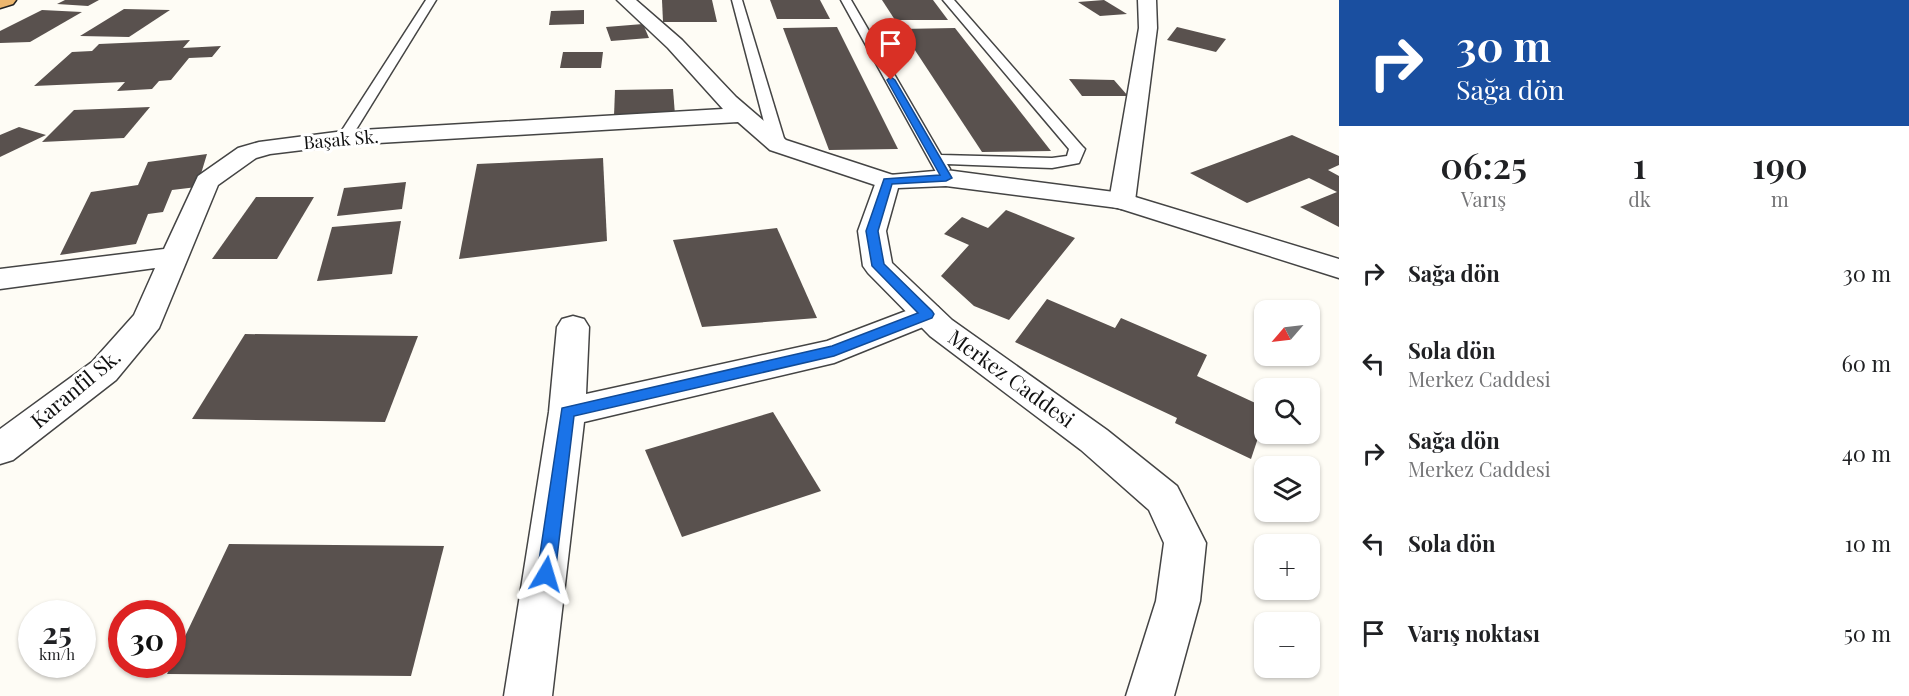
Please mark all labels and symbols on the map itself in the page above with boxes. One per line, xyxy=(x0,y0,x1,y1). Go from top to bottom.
pin xyxy=(865,18,916,80)
street label: Başak Sk. xyxy=(302,124,380,154)
north arrow xyxy=(1254,300,1320,366)
street label: Merkez Caddesi xyxy=(943,322,1081,433)
street label: Karanfil Sk. xyxy=(24,342,126,433)
position arrow xyxy=(514,542,578,606)
speed limit sign: 30 xyxy=(108,600,186,678)

